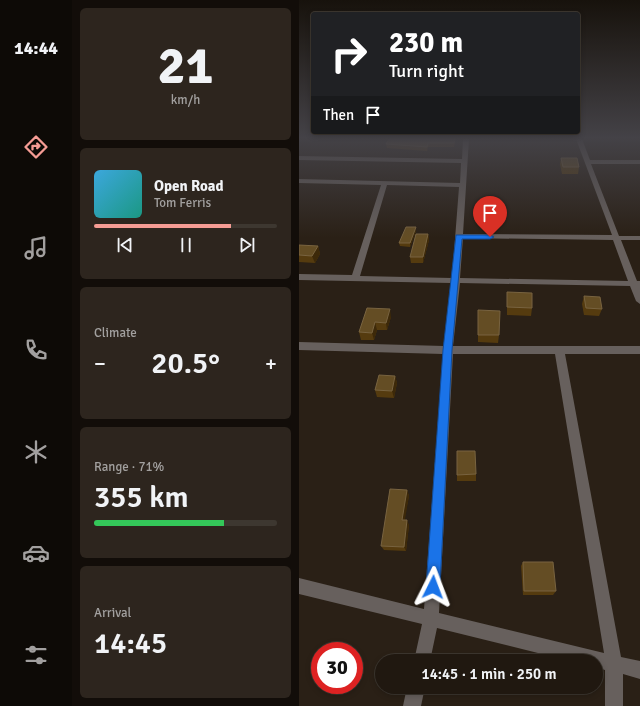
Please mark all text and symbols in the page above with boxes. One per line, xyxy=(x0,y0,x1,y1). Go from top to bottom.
text: 230 m xyxy=(389,26,463,60)
icon: right xyxy=(323,28,375,80)
text: 21 xyxy=(157,34,214,98)
text: 14:44 xyxy=(14,37,58,59)
text: Turn right xyxy=(389,60,464,82)
text: km/h xyxy=(171,92,200,108)
icon: arrive xyxy=(362,104,384,126)
text: Then xyxy=(323,106,354,124)
icon: directions xyxy=(22,133,50,161)
text: Open Road xyxy=(154,177,224,195)
text: Tom Ferris xyxy=(154,195,211,211)
pin xyxy=(473,196,507,237)
icon: arrive xyxy=(479,202,501,224)
icon: music xyxy=(22,234,50,262)
icon: previous xyxy=(114,234,136,256)
icon: pause xyxy=(175,234,197,256)
icon: next xyxy=(236,234,258,256)
text: Climate xyxy=(94,325,137,341)
icon: phone xyxy=(22,336,50,364)
text: 20.5° xyxy=(151,345,220,382)
text: − xyxy=(94,350,106,377)
text: + xyxy=(265,350,277,377)
icon: climate xyxy=(22,438,50,466)
text: Range · 71% xyxy=(94,459,164,475)
text: 355 km xyxy=(94,479,189,516)
icon: car xyxy=(22,539,50,567)
position arrow xyxy=(412,566,454,608)
text: Arrival xyxy=(94,605,131,621)
text: 14:45 xyxy=(94,625,167,662)
icon: filters xyxy=(22,641,50,669)
speed limit sign: 30 xyxy=(311,642,363,694)
text: 14:45 · 1 min · 250 m xyxy=(422,665,556,683)

